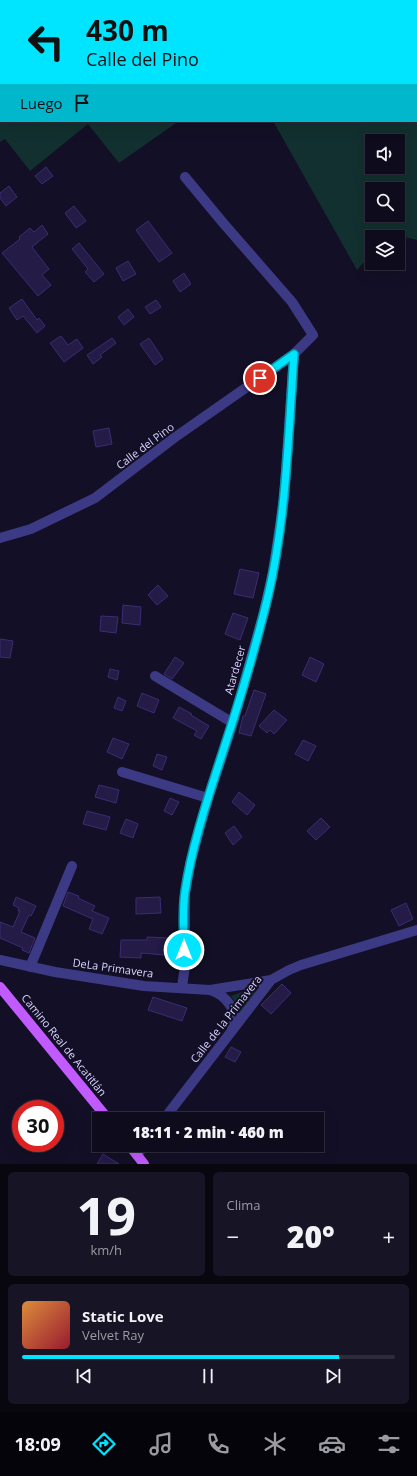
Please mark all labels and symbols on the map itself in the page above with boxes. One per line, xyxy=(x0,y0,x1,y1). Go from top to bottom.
pin xyxy=(243,361,277,395)
street label: Calle del Pino xyxy=(113,419,177,472)
street label: Atardecer xyxy=(220,643,249,696)
position arrow xyxy=(163,929,205,971)
street label: DeLa Primavera xyxy=(72,954,154,981)
street label: Calle de la Primavera xyxy=(187,972,265,1066)
street label: Camino Real de Acatitlán xyxy=(19,991,110,1099)
speed limit sign: 30 xyxy=(12,1100,64,1152)

